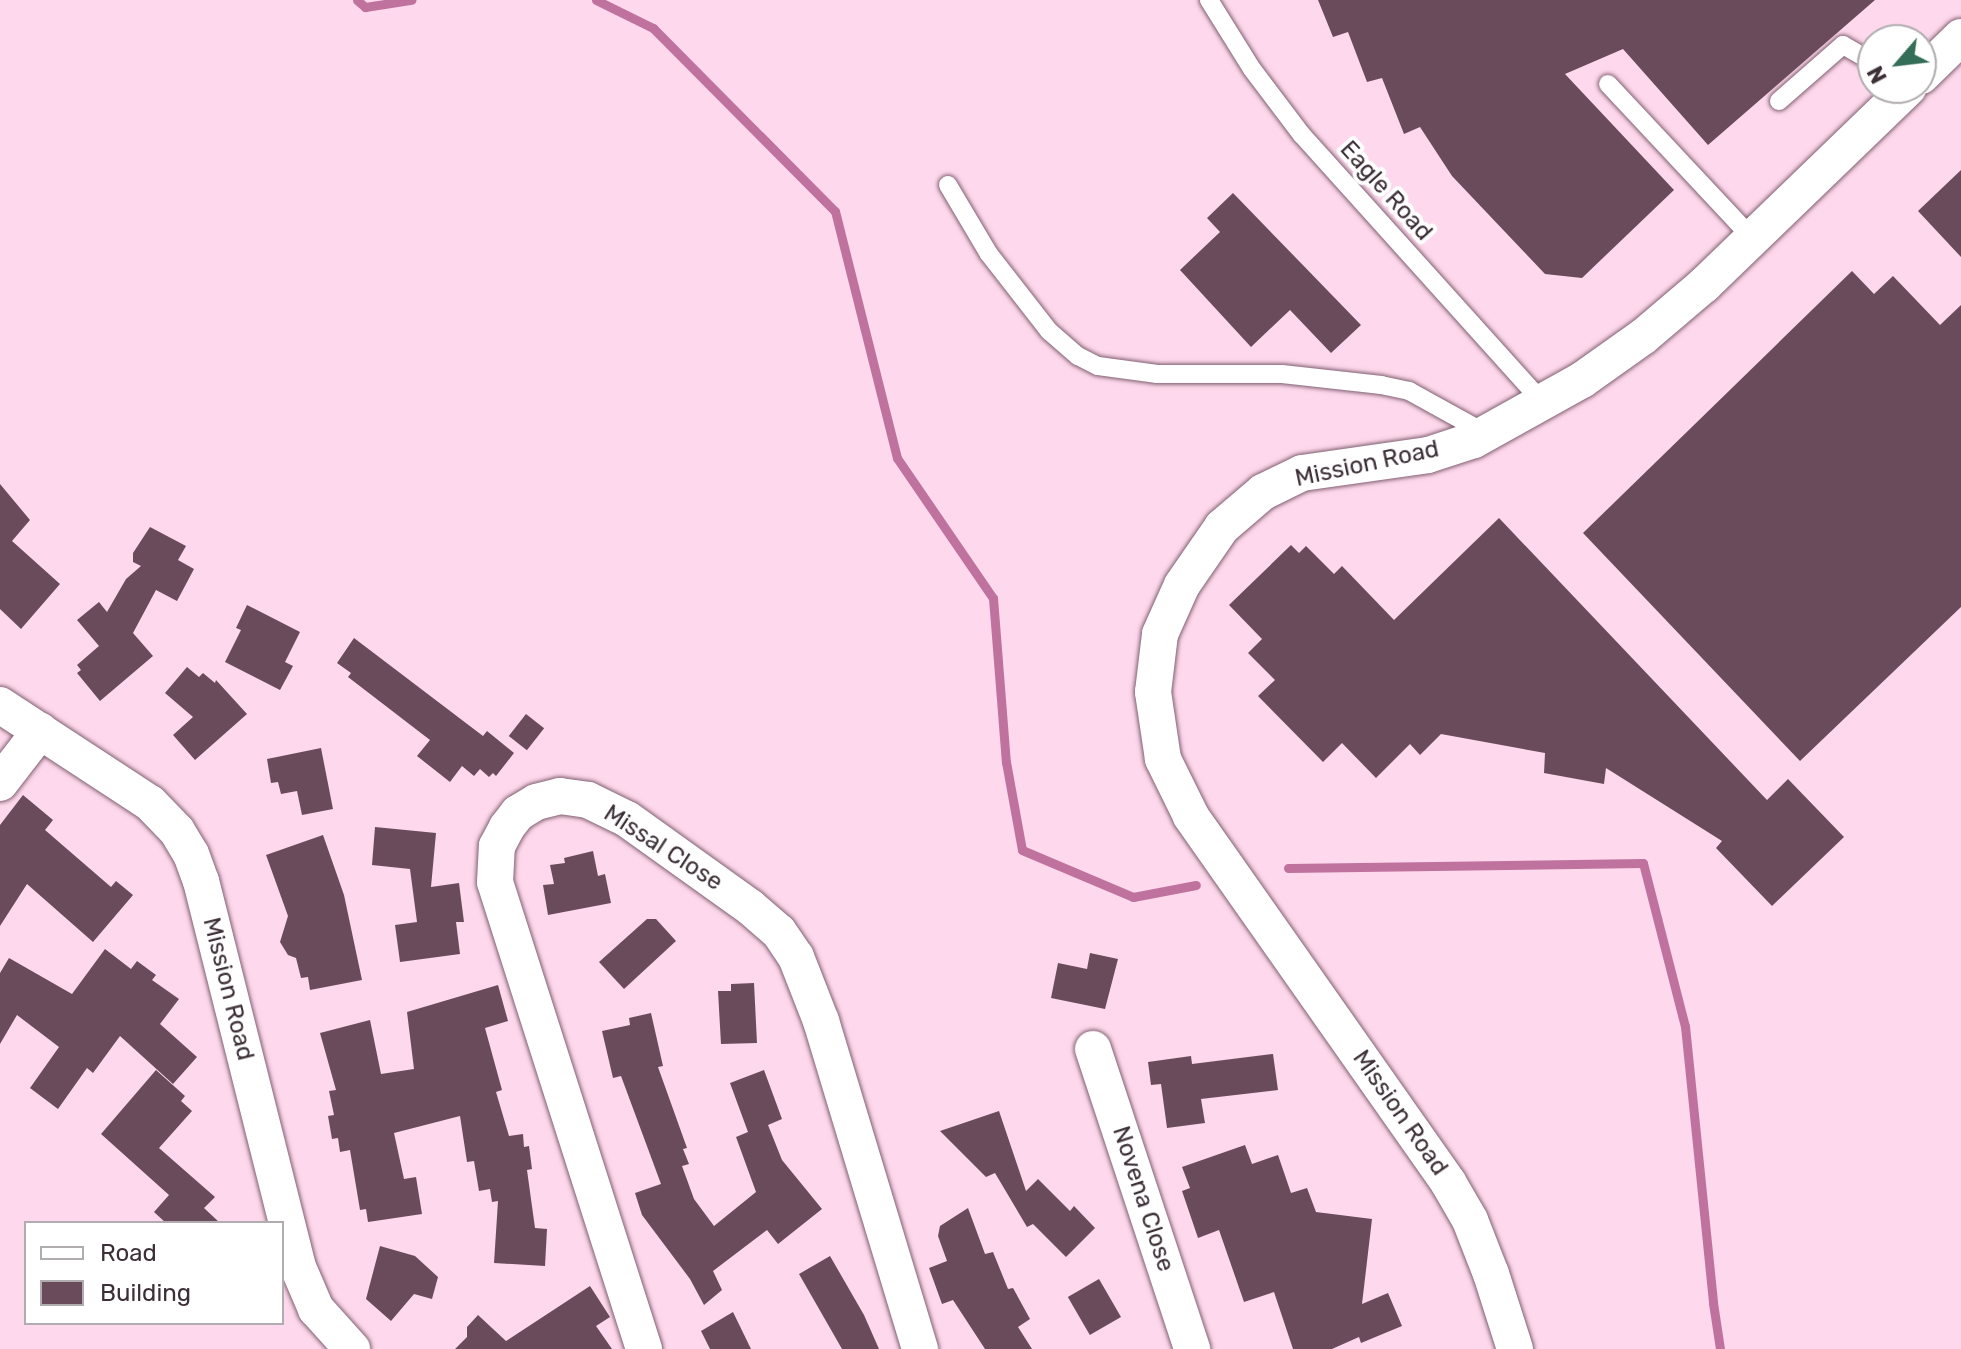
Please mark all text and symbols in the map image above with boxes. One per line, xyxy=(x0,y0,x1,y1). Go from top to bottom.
north arrow xyxy=(1857,24,1937,104)
text: N xyxy=(1862,61,1893,88)
street label: Eagle Road xyxy=(1334,135,1438,247)
street label: Mission Road xyxy=(1292,435,1442,493)
street label: Missal Close xyxy=(598,799,728,897)
street label: Mission Road xyxy=(196,915,260,1063)
street label: Mission Road xyxy=(1346,1045,1454,1181)
street label: Novena Close xyxy=(1106,1123,1180,1275)
legend xyxy=(24,1221,284,1325)
text: Road xyxy=(100,1239,157,1267)
text: Building xyxy=(100,1279,191,1307)

